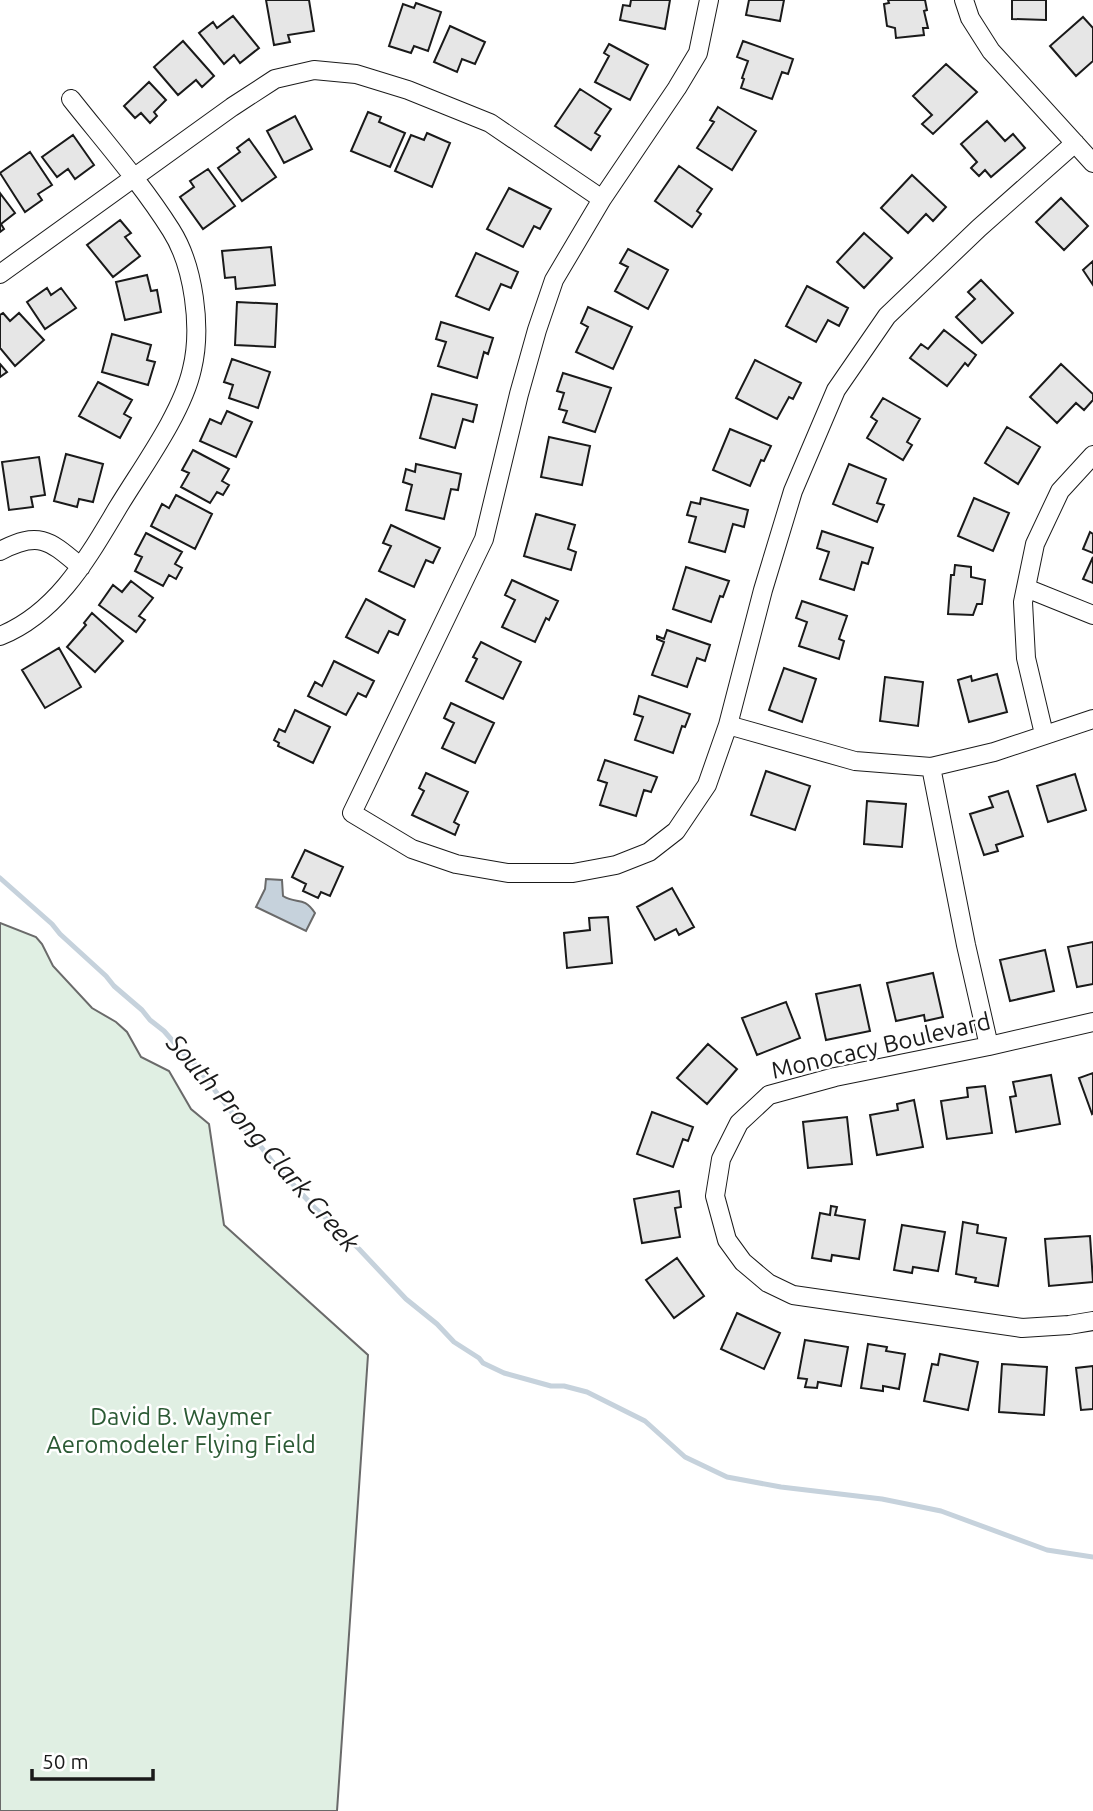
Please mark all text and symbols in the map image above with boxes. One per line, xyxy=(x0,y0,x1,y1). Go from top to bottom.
street label: Monocacy Boulevard xyxy=(769,1007,993,1084)
water label: South Prong Clark Creek xyxy=(161,1027,366,1258)
park label: David B. Waymer Aeromodeler Flying Field xyxy=(46,1403,316,1458)
scale bar xyxy=(32,1738,152,1782)
text: 50 m xyxy=(42,1749,89,1773)

